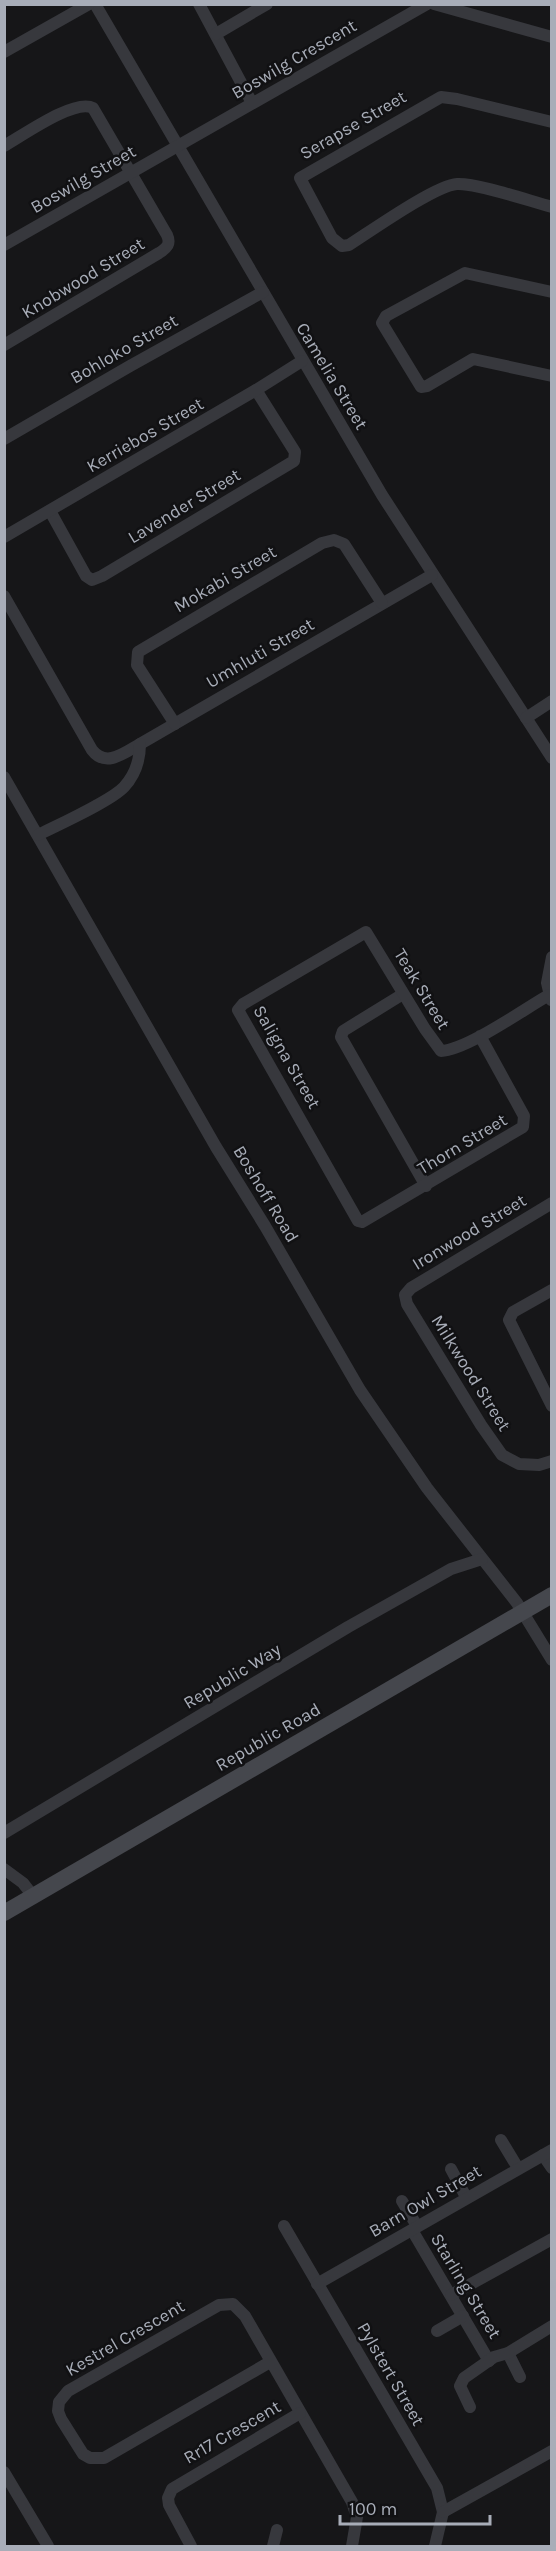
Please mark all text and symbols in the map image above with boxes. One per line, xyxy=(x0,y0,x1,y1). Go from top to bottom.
street label: Boswilg Crescent xyxy=(228,14,361,104)
street label: Serapse Street xyxy=(296,85,410,164)
street label: Boswilg Street xyxy=(26,140,140,218)
street label: Knobwood Street xyxy=(18,233,149,323)
street label: Bohloko Street xyxy=(66,309,182,389)
street label: Camelia Street xyxy=(291,318,373,434)
street label: Kerriebos Street xyxy=(83,392,208,477)
street label: Lavender Street xyxy=(124,464,245,548)
street label: Mokabi Street xyxy=(170,541,280,617)
street label: Umhluti Street xyxy=(202,613,318,693)
street label: Teak Street xyxy=(389,944,455,1034)
street label: Saligna Street xyxy=(249,1001,326,1113)
street label: Thorn Street xyxy=(413,1109,511,1179)
street label: Boshoff Road xyxy=(228,1142,304,1246)
street label: Ironwood Street xyxy=(408,1189,530,1275)
street label: Milkwood Street xyxy=(426,1311,516,1435)
street label: Republic Way xyxy=(179,1638,285,1714)
street label: Republic Road xyxy=(212,1698,324,1776)
street label: Barn Owl Street xyxy=(365,2160,485,2242)
street label: Starling Street xyxy=(426,2229,506,2343)
street label: Kestrel Crescent xyxy=(62,2295,189,2381)
street label: Pylstert Street xyxy=(353,2318,430,2430)
street label: Rr17 Crescent xyxy=(179,2395,285,2469)
scale bar xyxy=(340,2488,490,2526)
text: 100 m xyxy=(349,2498,397,2520)

